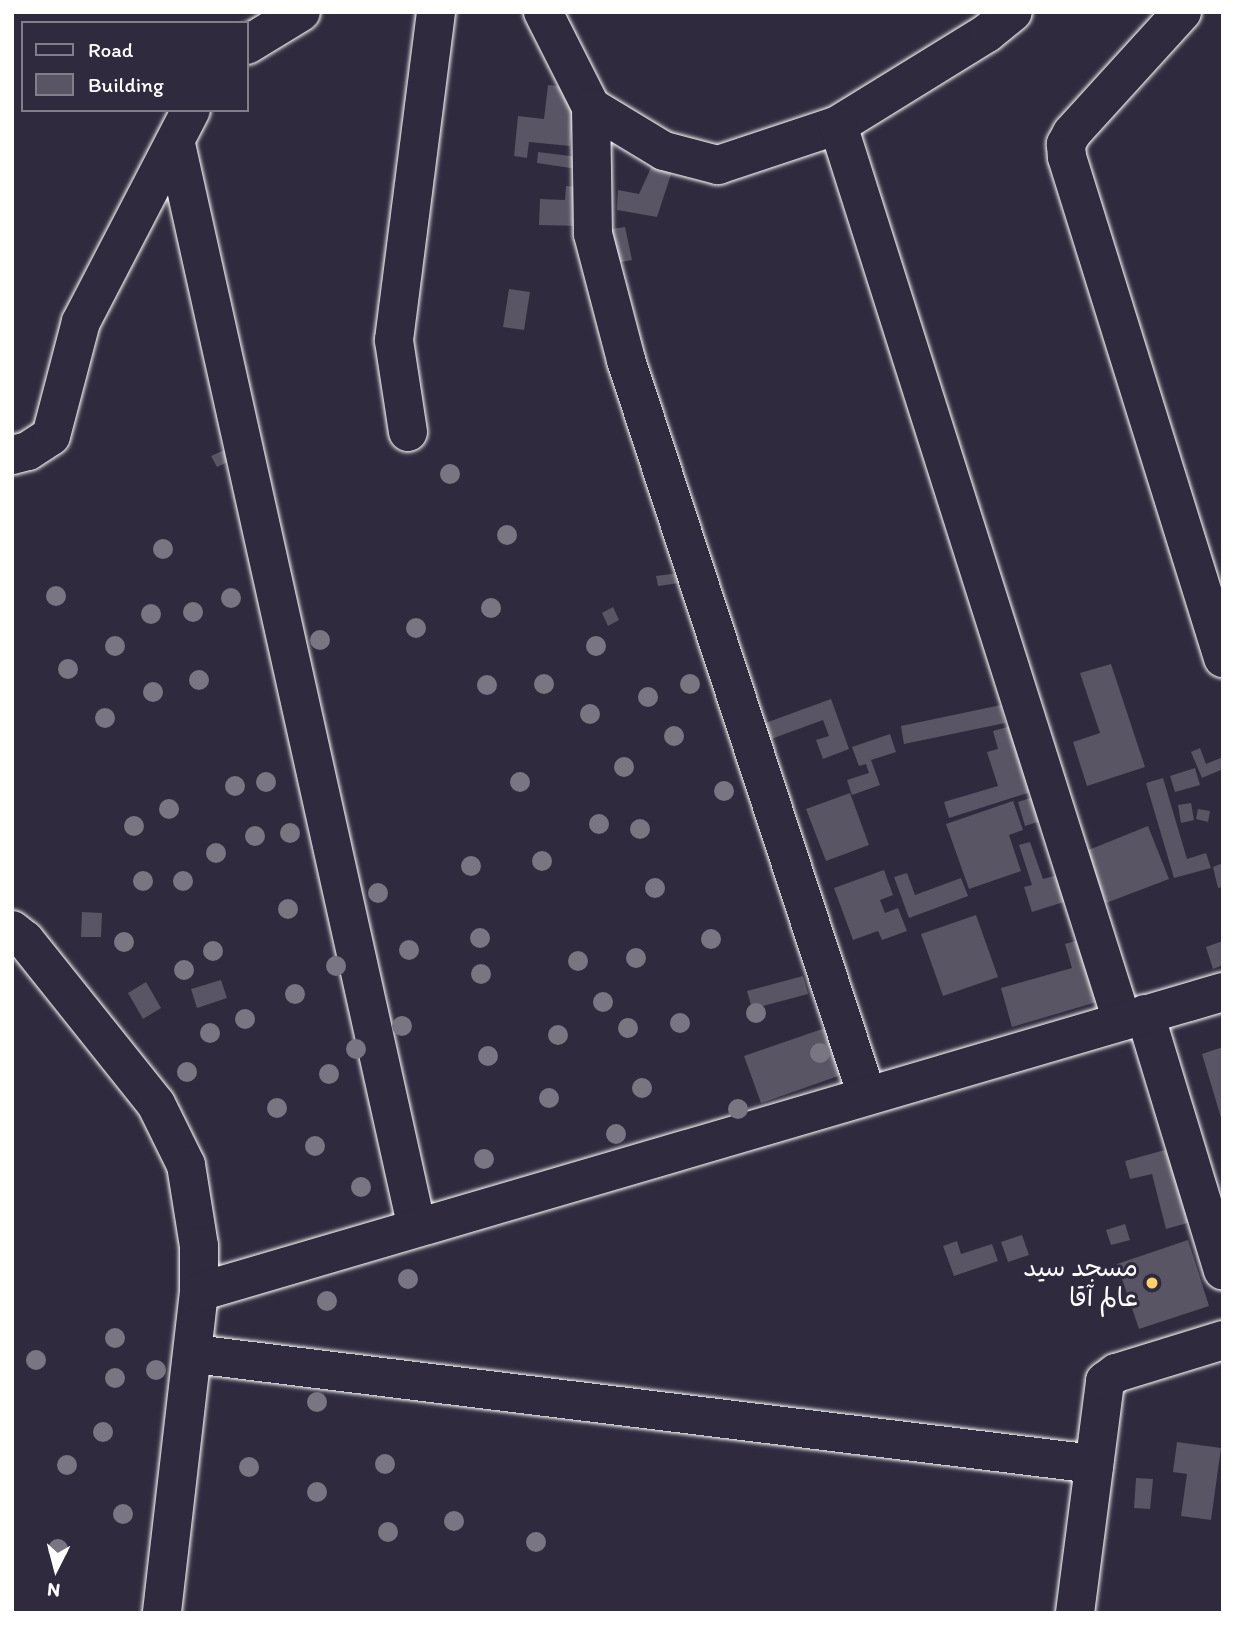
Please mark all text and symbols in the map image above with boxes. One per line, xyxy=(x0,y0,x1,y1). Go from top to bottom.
legend xyxy=(21,21,248,112)
text: Road xyxy=(88,37,133,62)
text: Building xyxy=(88,72,164,97)
place label: مسجد سید عالم آقا xyxy=(1023,1252,1138,1314)
marker: مسجد سید عالم آقا xyxy=(1144,1275,1160,1291)
north arrow xyxy=(21,1534,91,1604)
text: N xyxy=(46,1578,61,1602)

